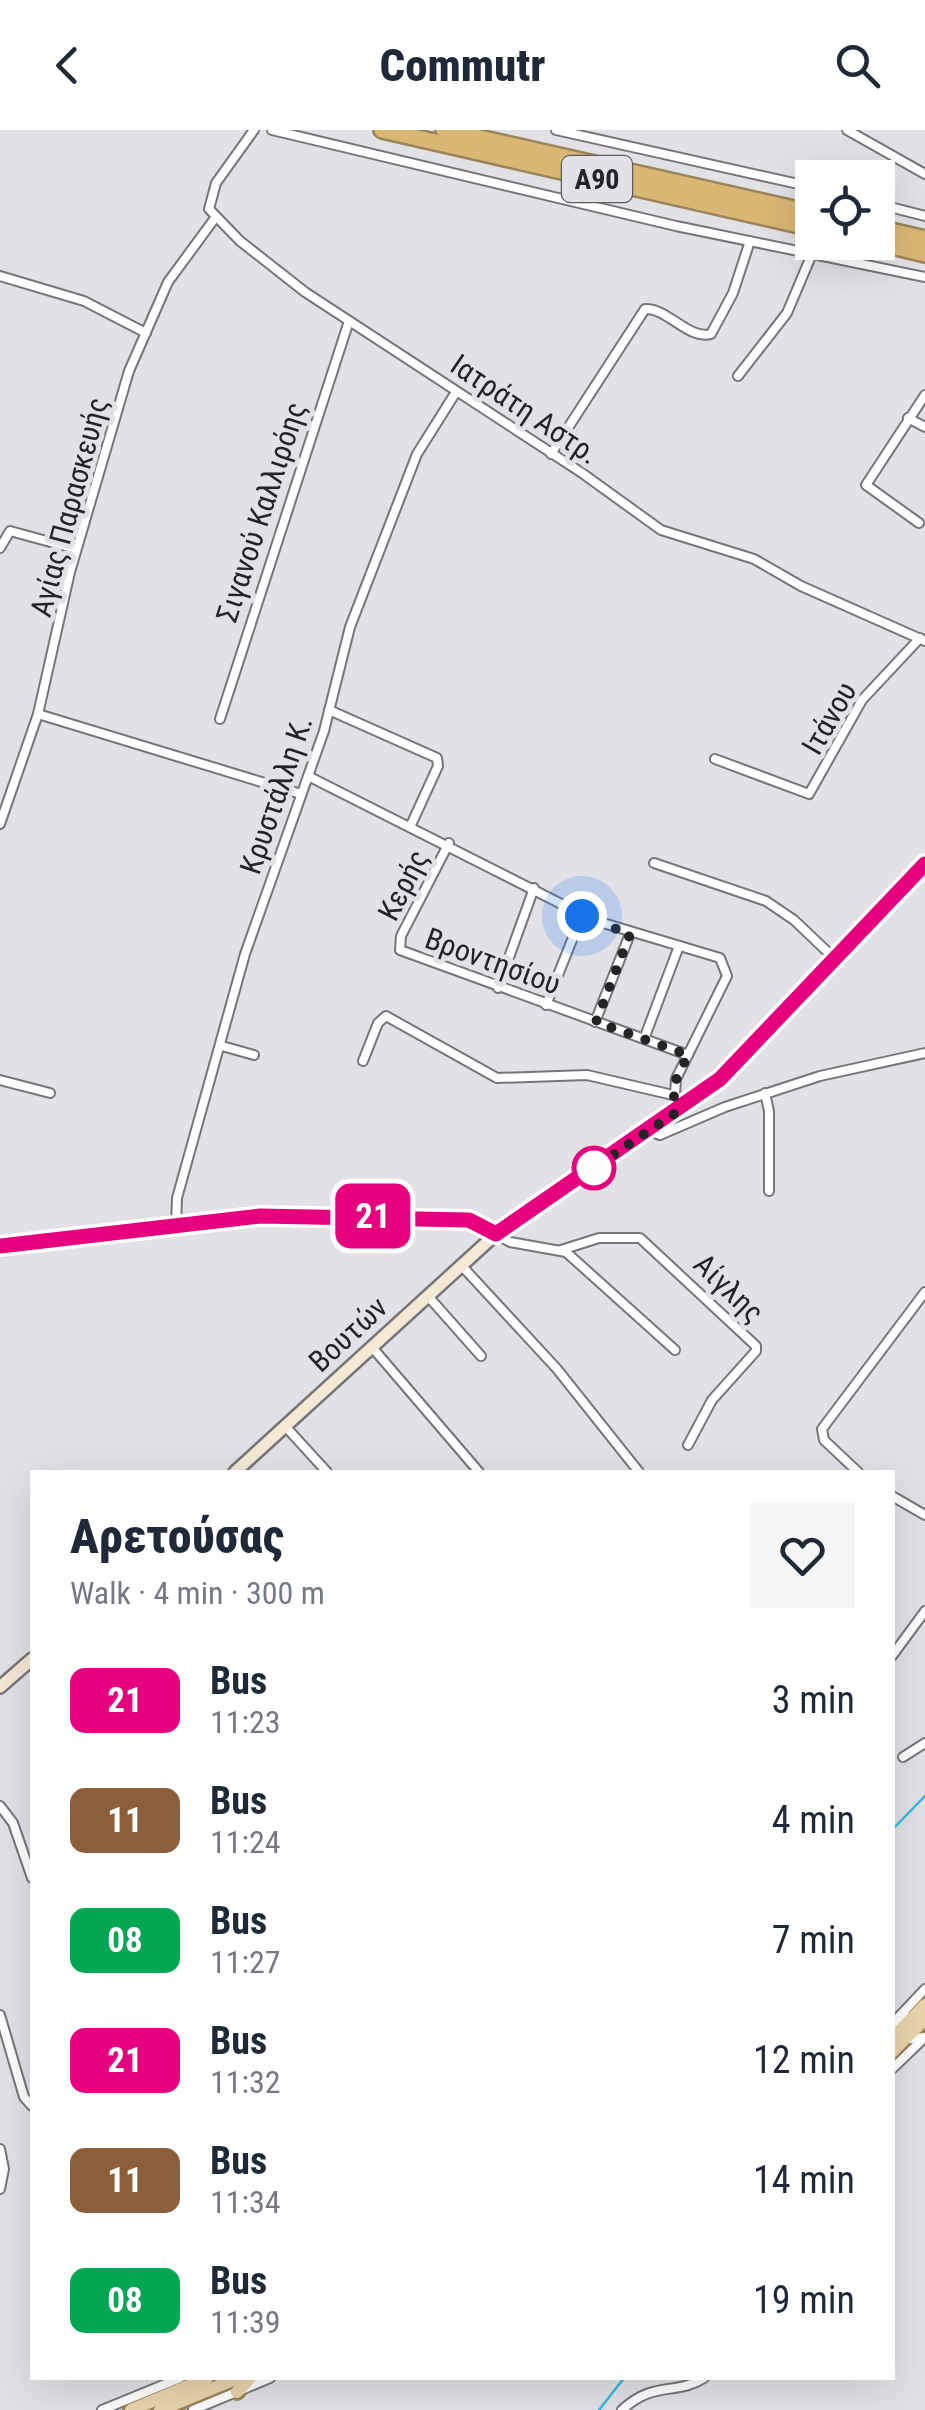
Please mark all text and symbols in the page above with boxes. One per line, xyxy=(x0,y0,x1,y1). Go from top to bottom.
icon: back xyxy=(40,38,95,93)
icon: search xyxy=(830,38,885,93)
text: Commutr xyxy=(380,39,545,92)
road number: Α90 xyxy=(562,156,632,202)
map controls xyxy=(795,160,895,260)
button: locate xyxy=(795,160,895,260)
street label: Ιατράτη Αστρ. xyxy=(444,347,606,471)
street label: Αγίας Παρασκευής xyxy=(23,394,115,620)
street label: Σιγανού Καλλιρόης xyxy=(209,398,313,626)
street label: Ιτάνου xyxy=(794,675,864,761)
street label: Κρυστάλλη Κ. xyxy=(233,711,319,879)
street label: Κερής xyxy=(370,844,436,926)
your location xyxy=(557,891,607,941)
street label: Βροντησίου xyxy=(421,920,565,1002)
unlabelled marker xyxy=(573,1147,615,1189)
line badge: 21 xyxy=(328,1184,418,1248)
text: 21 xyxy=(355,1196,391,1237)
street label: Αίγλης xyxy=(687,1246,771,1330)
street label: Βουτών xyxy=(302,1289,394,1379)
button: heart xyxy=(750,1503,855,1608)
text: Αρετούσας xyxy=(70,1508,284,1565)
text: Walk · 4 min · 300 m xyxy=(70,1574,325,1612)
text: Bus xyxy=(210,1659,267,1703)
text: 3 min xyxy=(772,1678,855,1722)
text: 21 xyxy=(107,1680,143,1721)
text: 11:23 xyxy=(210,1703,281,1741)
text: Bus xyxy=(210,1779,267,1823)
text: 4 min xyxy=(772,1798,855,1842)
text: 11 xyxy=(107,1800,143,1841)
text: 11:24 xyxy=(210,1823,281,1861)
text: Bus xyxy=(210,1899,267,1943)
text: 7 min xyxy=(772,1918,855,1962)
text: 08 xyxy=(107,1920,143,1961)
text: 11:27 xyxy=(210,1943,281,1981)
text: Bus xyxy=(210,2019,267,2063)
text: 12 min xyxy=(753,2038,855,2082)
text: 21 xyxy=(107,2040,143,2081)
text: 11:32 xyxy=(210,2063,281,2101)
text: Bus xyxy=(210,2139,267,2183)
text: 14 min xyxy=(753,2158,855,2202)
text: 11 xyxy=(107,2160,143,2201)
text: 11:34 xyxy=(210,2183,281,2221)
text: Bus xyxy=(210,2259,267,2303)
text: 19 min xyxy=(753,2278,855,2322)
text: 08 xyxy=(107,2280,143,2321)
text: 11:39 xyxy=(210,2303,281,2341)

